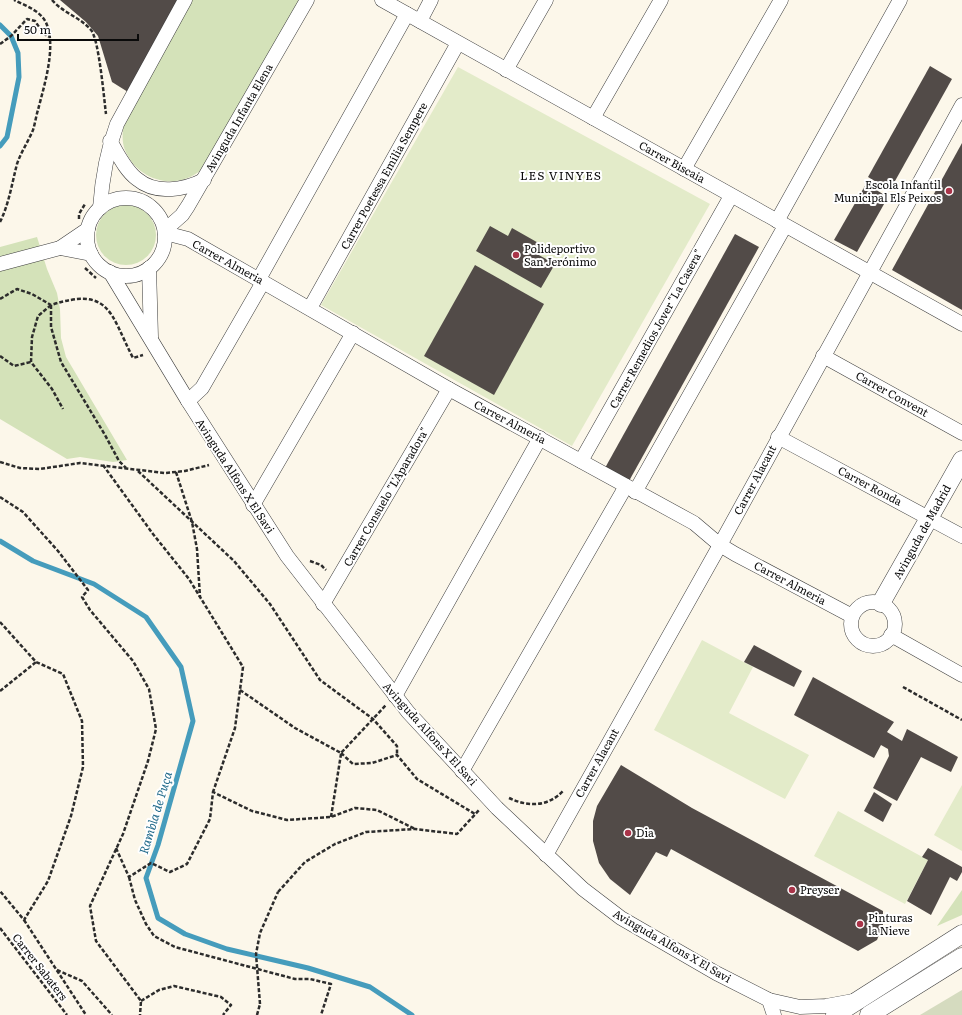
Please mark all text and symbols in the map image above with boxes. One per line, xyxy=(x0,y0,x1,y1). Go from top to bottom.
scale bar xyxy=(18,16,138,42)
text: 50 m xyxy=(24,20,51,38)
street label: Avinguda Infanta Elena xyxy=(200,60,276,175)
street label: Carrer Poetessa Emília Sempere xyxy=(336,99,431,252)
street label: Carrer Biscaia xyxy=(636,136,709,186)
district label: LES VINYES xyxy=(520,166,602,184)
place label: Escola Infantil Municipal Els Peixos xyxy=(834,176,941,205)
marker: Escola Infantil Municipal Els Peixos xyxy=(944,186,954,196)
street label: Carrer Almeria xyxy=(190,235,267,287)
place label: Polideportivo San Jerónimo xyxy=(524,240,596,269)
street label: Carrer Remedios Jover "La Casera" xyxy=(605,246,706,411)
marker: Polideportivo San Jerónimo xyxy=(511,250,521,260)
street label: Carrer Convent xyxy=(853,367,932,420)
street label: Carrer Almeria xyxy=(472,395,549,447)
street label: Avinguda Alfons X El Savi xyxy=(193,415,279,536)
street label: Carrer Consuelo "L'Aparadora" xyxy=(339,424,432,569)
street label: Carrer Alacant xyxy=(729,441,780,517)
street label: Carrer Ronda xyxy=(836,461,905,509)
street label: Avinguda de Madrid xyxy=(888,481,954,582)
street label: Carrer Almeria xyxy=(752,556,829,608)
street label: Avinguda Alfons X El Savi xyxy=(380,678,482,789)
street label: Carrer Alacant xyxy=(570,724,622,800)
water label: Rambla de Puça xyxy=(134,769,176,856)
place label: Dia xyxy=(636,824,654,840)
marker: Dia xyxy=(623,828,633,838)
place label: Preyser xyxy=(800,881,840,897)
marker: Preyser xyxy=(787,885,797,895)
street label: Avinguda Alfons X El Savi xyxy=(610,905,735,986)
place label: Pinturas la Nieve xyxy=(868,909,913,938)
marker: Pinturas la Nieve xyxy=(855,919,865,929)
street label: Carrer Sabaters xyxy=(9,929,72,1003)

